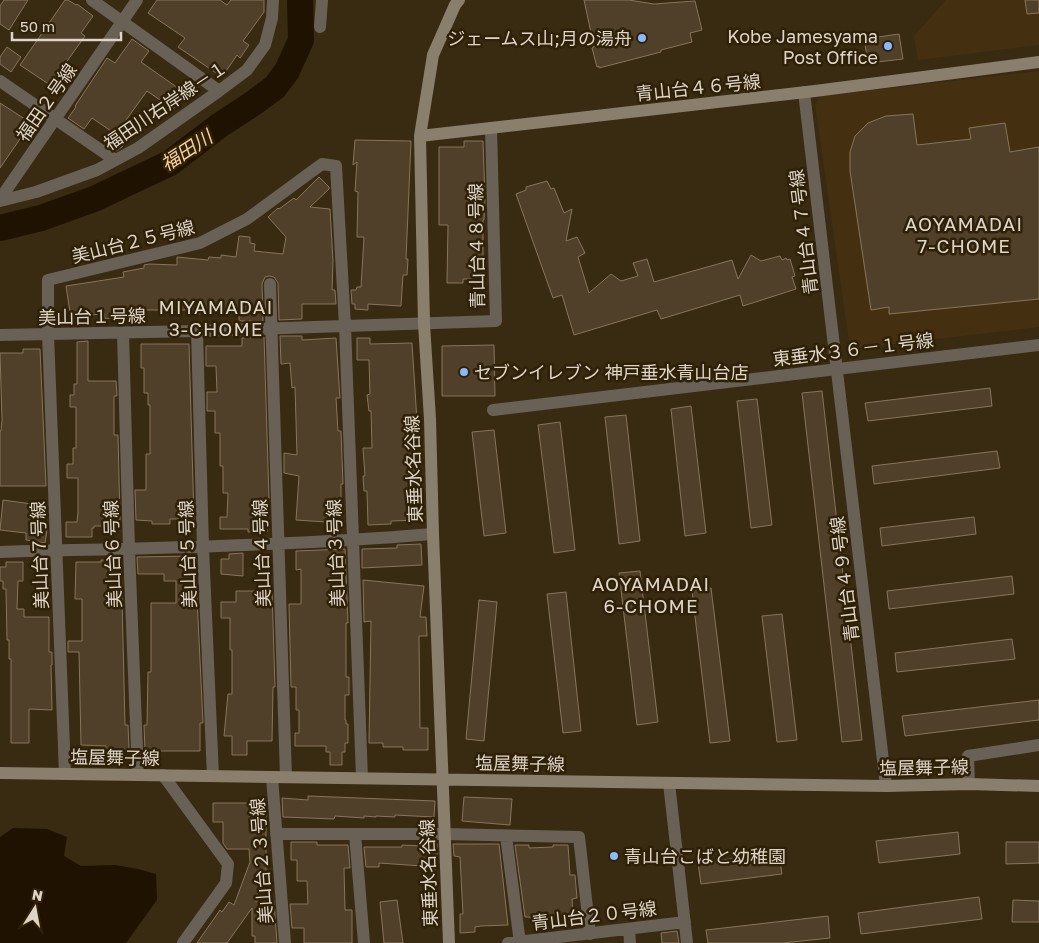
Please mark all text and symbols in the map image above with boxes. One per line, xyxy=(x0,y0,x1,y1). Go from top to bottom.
scale bar xyxy=(12,10,121,42)
text: 50 m xyxy=(20,17,55,35)
place label: Kobe Jamesyama Post Office xyxy=(727,25,878,68)
place label: ジェームス山;月の湯舟 xyxy=(447,27,632,49)
marker: ジェームス山;月の湯舟 xyxy=(636,32,648,44)
marker: Kobe Jamesyama Post Office xyxy=(882,40,894,52)
street label: 福田川右岸線－１ xyxy=(99,56,231,154)
street label: 福田２号線 xyxy=(11,59,81,145)
street label: 青山台４６号線 xyxy=(634,69,762,105)
water label: 福田川 xyxy=(156,125,216,175)
street label: 青山台４７号線 xyxy=(784,168,822,296)
street label: 青山台４８号線 xyxy=(464,183,488,309)
district label: AOYAMADAI 7-CHOME xyxy=(905,212,1023,257)
street label: 美山台２５号線 xyxy=(69,215,197,267)
district label: MIYAMADAI 3-CHOME xyxy=(159,295,273,340)
street label: 美山台１号線 xyxy=(38,304,146,328)
street label: 東垂水３６－１号線 xyxy=(771,328,935,370)
place label: セブンイレブン 神戸垂水青山台店 xyxy=(474,361,749,383)
marker: セブンイレブン 神戸垂水青山台店 xyxy=(458,366,470,378)
street label: 東垂水名谷線 xyxy=(400,415,426,523)
street label: 美山台４号線 xyxy=(248,499,274,607)
street label: 美山台３号線 xyxy=(322,499,348,607)
street label: 美山台６号線 xyxy=(99,500,125,608)
street label: 美山台５号線 xyxy=(174,500,200,608)
street label: 美山台７号線 xyxy=(26,501,52,609)
street label: 青山台４９号線 xyxy=(825,515,863,643)
district label: AOYAMADAI 6-CHOME xyxy=(592,572,710,617)
street label: 塩屋舞子線 xyxy=(70,745,160,769)
street label: 塩屋舞子線 xyxy=(475,751,565,775)
street label: 塩屋舞子線 xyxy=(879,755,969,779)
street label: 美山台２３号線 xyxy=(246,797,276,925)
street label: 東垂水名谷線 xyxy=(415,819,441,927)
place label: 青山台こばと幼稚園 xyxy=(624,845,786,867)
marker: 青山台こばと幼稚園 xyxy=(608,850,620,862)
north arrow xyxy=(10,883,60,933)
text: N xyxy=(31,885,44,904)
street label: 青山台２０号線 xyxy=(530,896,658,934)

